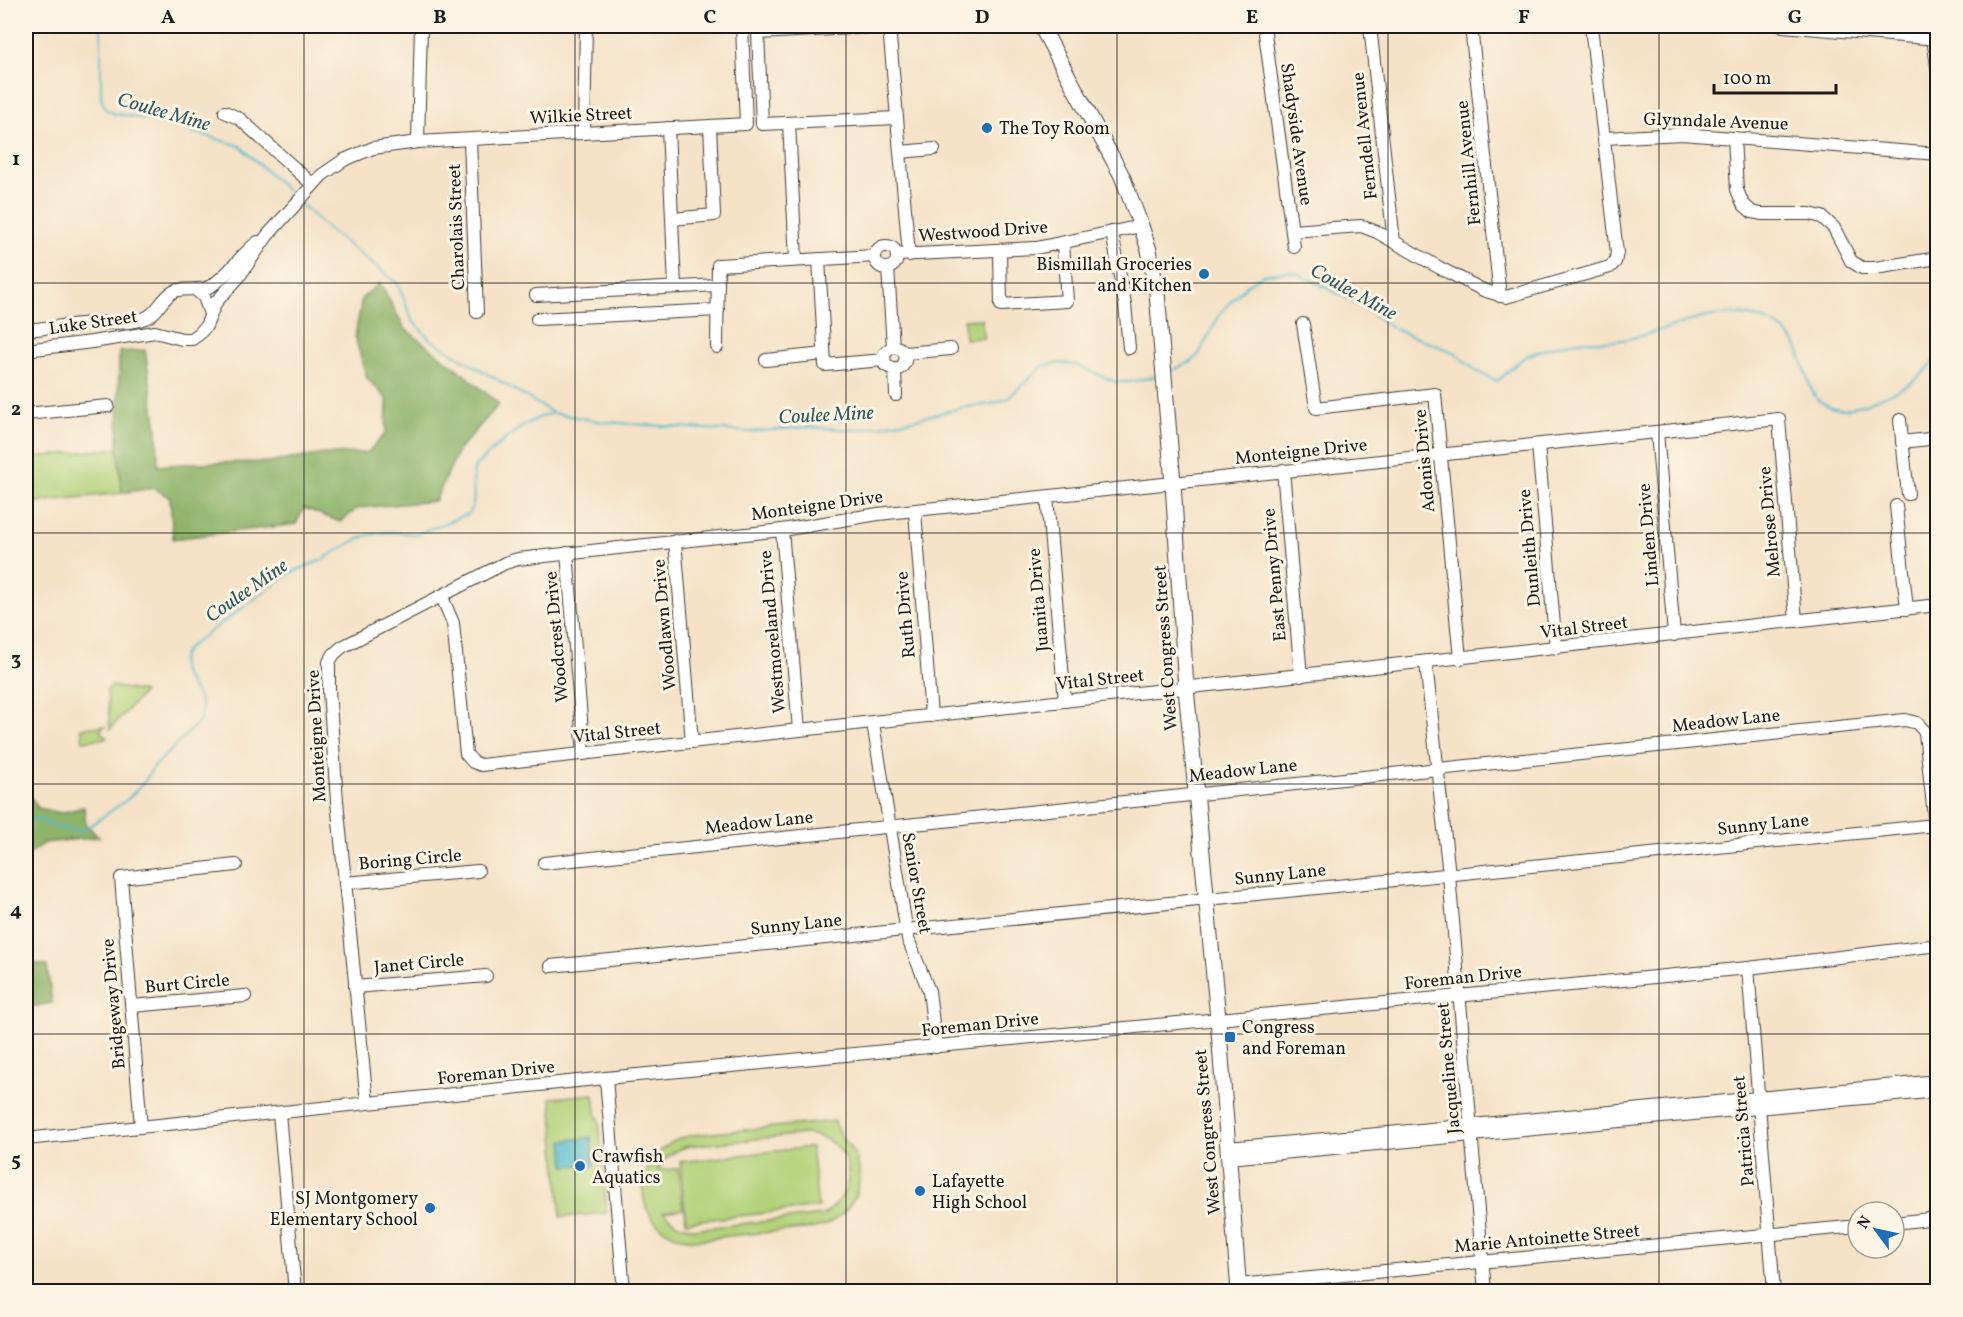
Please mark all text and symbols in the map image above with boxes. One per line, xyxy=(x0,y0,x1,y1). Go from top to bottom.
text: A xyxy=(161,4,175,32)
text: B xyxy=(433,4,447,32)
text: C xyxy=(704,4,717,32)
text: D xyxy=(975,4,989,32)
text: E xyxy=(1246,4,1258,32)
text: F xyxy=(1518,4,1530,32)
text: G xyxy=(1788,4,1802,32)
scale bar xyxy=(1714,57,1836,95)
street label: Shadyside Avenue xyxy=(1273,61,1318,207)
text: 100 m xyxy=(1723,67,1772,92)
street label: Ferndell Avenue xyxy=(1346,71,1385,201)
water label: Coulee Mine xyxy=(114,86,214,140)
street label: Fernhill Avenue xyxy=(1451,99,1488,227)
street label: Wilkie Street xyxy=(529,101,633,132)
street label: Glynndale Avenue xyxy=(1643,107,1789,138)
place label: The Toy Room xyxy=(999,117,1110,142)
marker: The Toy Room xyxy=(980,121,994,135)
text: 1 xyxy=(12,146,20,174)
street label: Charolais Street xyxy=(443,163,472,291)
street label: Westwood Drive xyxy=(918,216,1049,249)
place label: Bismillah Groceries and Kitchen xyxy=(1036,253,1192,299)
water label: Coulee Mine xyxy=(1305,257,1402,328)
marker: Bismillah Groceries and Kitchen xyxy=(1197,267,1211,281)
street label: Luke Street xyxy=(47,305,139,342)
text: 2 xyxy=(11,396,21,424)
water label: Coulee Mine xyxy=(778,399,875,432)
street label: Adonis Drive xyxy=(1409,408,1442,513)
street label: Monteigne Drive xyxy=(1234,433,1369,472)
street label: Melrose Drive xyxy=(1753,465,1788,578)
street label: Linden Drive xyxy=(1633,482,1666,587)
street label: Monteigne Drive xyxy=(750,485,885,528)
street label: Dunleith Drive xyxy=(1513,488,1548,608)
street label: East Penny Drive xyxy=(1257,507,1294,642)
street label: Juanita Drive xyxy=(1023,547,1056,653)
street label: Westmoreland Drive xyxy=(754,549,793,714)
water label: Coulee Mine xyxy=(200,552,295,630)
street label: Woodlawn Drive xyxy=(647,558,684,692)
street label: West Congress Street xyxy=(1148,564,1185,732)
street label: Woodcrest Drive xyxy=(539,570,576,704)
street label: Ruth Drive xyxy=(890,570,923,659)
street label: Vital Street xyxy=(1539,611,1630,646)
text: 3 xyxy=(11,646,21,674)
street label: Vital Street xyxy=(1055,663,1145,698)
street label: Monteigne Drive xyxy=(302,669,333,803)
street label: Meadow Lane xyxy=(1671,703,1782,740)
street label: Vital Street xyxy=(572,716,662,751)
street label: Meadow Lane xyxy=(1188,753,1299,790)
street label: Meadow Lane xyxy=(704,805,815,842)
street label: Sunny Lane xyxy=(1716,808,1810,843)
street label: Senior Street xyxy=(894,831,937,936)
street label: Boring Circle xyxy=(357,844,463,877)
street label: Sunny Lane xyxy=(1233,858,1327,893)
text: 4 xyxy=(10,897,22,925)
street label: Sunny Lane xyxy=(749,908,843,943)
street label: Bridgeway Drive xyxy=(96,938,133,1070)
street label: Janet Circle xyxy=(373,948,465,981)
street label: Foreman Drive xyxy=(1403,960,1523,997)
street label: Burt Circle xyxy=(144,968,231,1001)
street label: Jacqueline Street xyxy=(1431,1001,1468,1135)
street label: Foreman Drive xyxy=(920,1007,1040,1044)
place label: Congress and Foreman xyxy=(1242,1016,1346,1062)
marker: Congress and Foreman xyxy=(1223,1030,1237,1044)
street label: West Congress Street xyxy=(1189,1048,1228,1216)
street label: Foreman Drive xyxy=(436,1055,556,1092)
street label: Patricia Street xyxy=(1727,1074,1762,1188)
place label: Crawfish Aquatics xyxy=(592,1145,664,1191)
text: 5 xyxy=(11,1147,21,1175)
marker: Crawfish Aquatics xyxy=(573,1159,587,1173)
place label: Lafayette High School xyxy=(932,1170,1027,1216)
marker: Lafayette High School xyxy=(913,1184,927,1198)
place label: SJ Montgomery Elementary School xyxy=(270,1187,418,1233)
north arrow xyxy=(1846,1200,1906,1260)
marker: SJ Montgomery Elementary School xyxy=(423,1201,437,1215)
text: N xyxy=(1853,1212,1878,1234)
street label: Marie Antoinette Street xyxy=(1453,1219,1641,1260)

